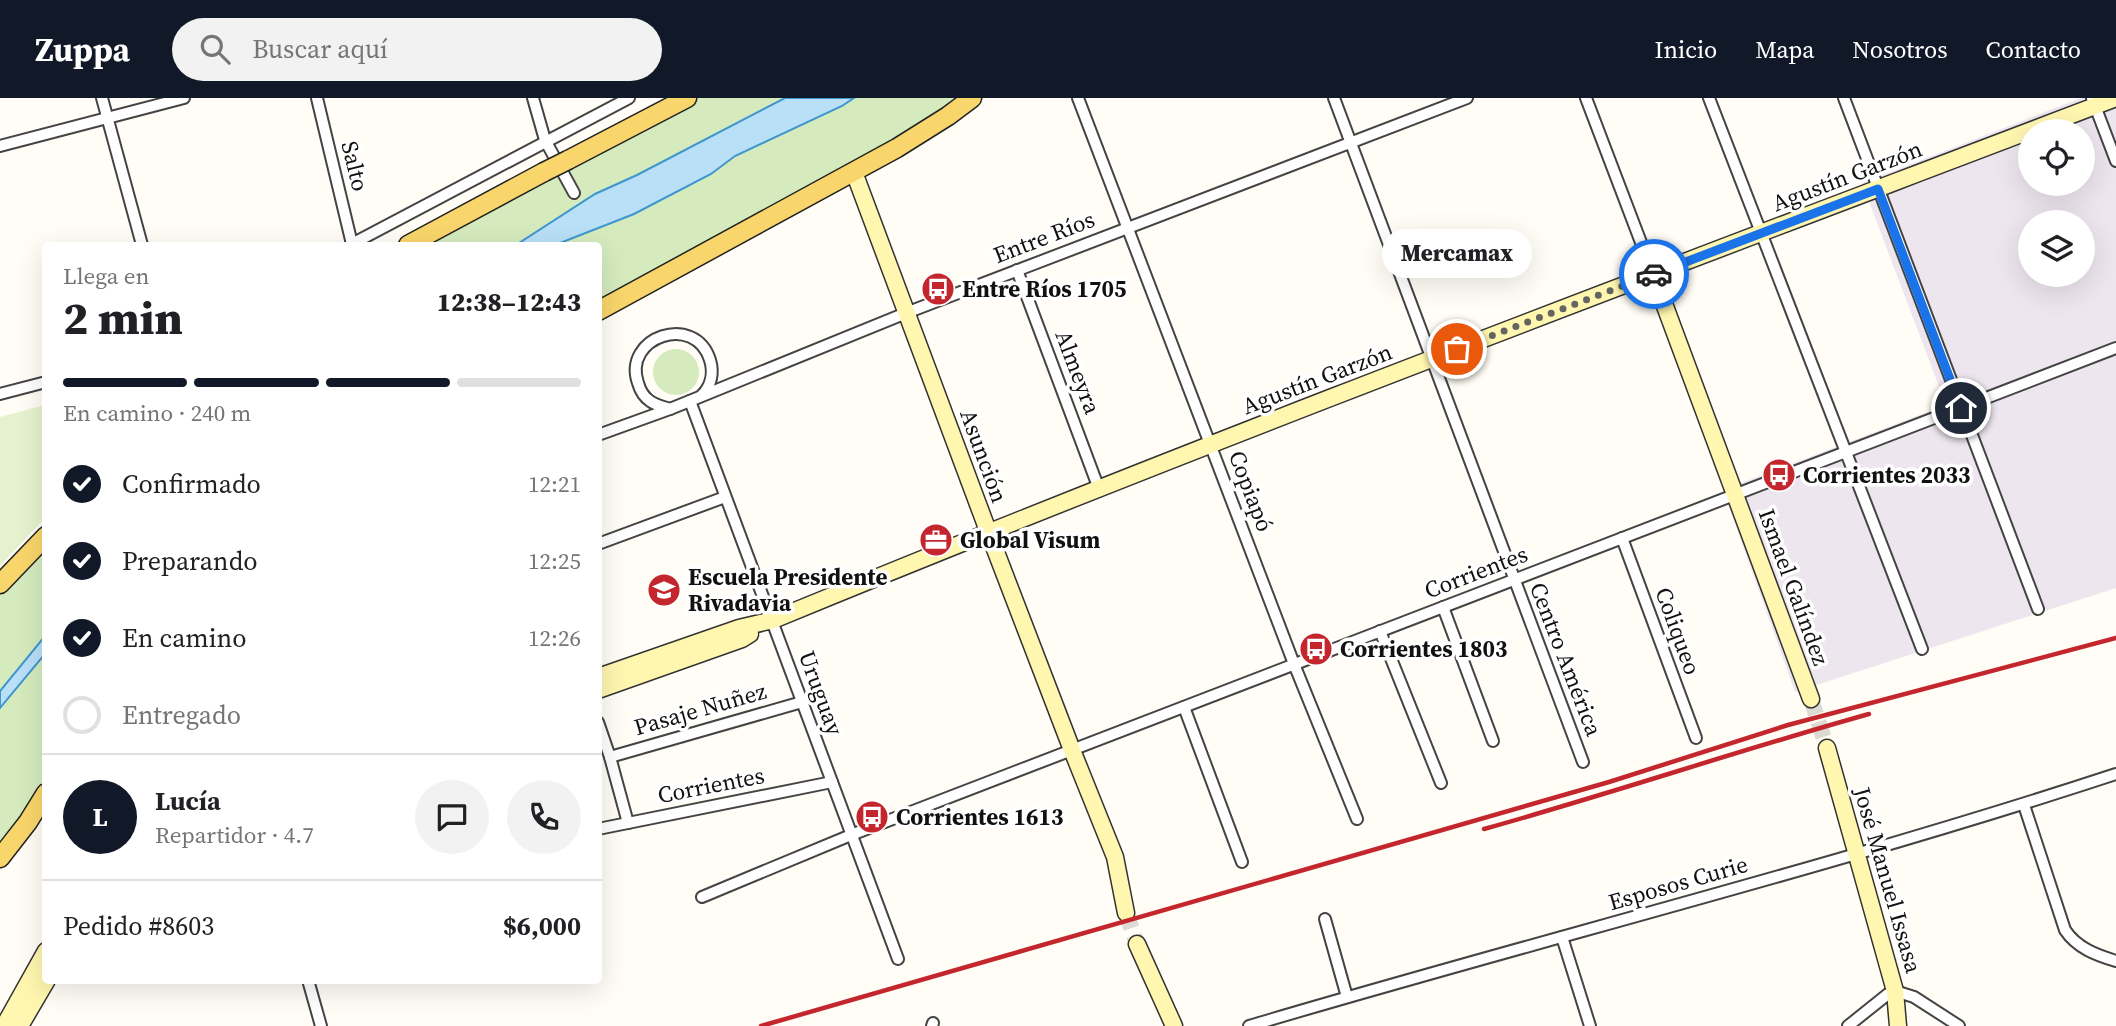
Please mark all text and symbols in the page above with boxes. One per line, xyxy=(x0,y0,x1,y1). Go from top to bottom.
search box xyxy=(172,18,662,81)
text: Zuppa xyxy=(35,27,130,72)
icon: search xyxy=(196,30,234,68)
text: Buscar aquí xyxy=(252,31,388,67)
text: Inicio xyxy=(1655,33,1717,66)
text: Mapa xyxy=(1755,33,1814,66)
text: Nosotros xyxy=(1852,33,1948,66)
text: Contacto xyxy=(1986,33,2081,66)
map controls xyxy=(2018,119,2095,287)
button: locate xyxy=(2018,119,2095,196)
street label: Agustín Garzón xyxy=(1767,133,1927,219)
street label: Salto xyxy=(333,138,377,194)
street label: Entre Ríos xyxy=(989,203,1099,271)
button: layers xyxy=(2018,210,2095,287)
callout: Mercamax xyxy=(1382,230,1532,279)
text: Mercamax xyxy=(1401,237,1513,269)
courier xyxy=(1619,239,1689,309)
icon: car xyxy=(1635,255,1673,293)
text: Llega en xyxy=(63,260,149,292)
bus stop icon: Entre Ríos 1705 xyxy=(919,270,957,308)
place label: Entre Ríos 1705 xyxy=(962,273,1126,305)
text: 12:38–12:43 xyxy=(437,284,581,320)
text: 2 min xyxy=(63,286,183,349)
pin xyxy=(1427,319,1487,379)
street label: Almeyra xyxy=(1047,326,1109,419)
icon: bag xyxy=(1438,330,1476,368)
street label: Agustín Garzón xyxy=(1237,336,1397,422)
pin xyxy=(1931,378,1991,438)
icon: home xyxy=(1942,389,1980,427)
text: En camino · 240 m xyxy=(63,397,251,429)
street label: Asunción xyxy=(952,405,1016,507)
street label: Copiapó xyxy=(1221,446,1281,536)
bus stop icon: Corrientes 2033 xyxy=(1760,456,1798,494)
place label: Corrientes 2033 xyxy=(1803,459,1970,491)
icon: check xyxy=(63,465,101,503)
text: Confirmado xyxy=(122,466,261,502)
text: 12:21 xyxy=(528,468,581,500)
street label: Ismael Galíndez xyxy=(1751,504,1837,670)
office icon: Global Visum xyxy=(917,521,955,559)
place label: Global Visum xyxy=(960,524,1101,556)
street label: Corrientes xyxy=(1420,538,1532,606)
icon: check xyxy=(63,542,101,580)
text: Preparando xyxy=(122,543,258,579)
text: 12:25 xyxy=(528,545,581,577)
place label: Escuela Presidente Rivadavia xyxy=(688,561,887,619)
school or university icon: Escuela Presidente Rivadavia xyxy=(645,571,683,609)
street label: Centro América xyxy=(1522,578,1610,741)
street label: Coliqueo xyxy=(1647,583,1709,679)
icon: check xyxy=(63,619,101,657)
text: En camino xyxy=(122,620,247,656)
text: 12:26 xyxy=(528,622,581,654)
bus stop icon: Corrientes 1803 xyxy=(1297,630,1335,668)
place label: Corrientes 1803 xyxy=(1340,633,1507,665)
street label: Uruguay xyxy=(791,646,851,740)
street label: Pasaje Nuñez xyxy=(630,675,770,743)
text: Entregado xyxy=(122,697,241,733)
street label: Corrientes xyxy=(655,759,767,811)
button: chat xyxy=(415,780,489,854)
button: phone xyxy=(507,780,581,854)
street label: José Manuel Issasa xyxy=(1846,782,1930,977)
text: Lucía xyxy=(155,783,221,819)
bus stop icon: Corrientes 1613 xyxy=(853,798,891,836)
text: L xyxy=(92,799,108,835)
place label: Corrientes 1613 xyxy=(896,801,1063,833)
text: Repartidor · 4.7 xyxy=(155,819,314,851)
street label: Esposos Curie xyxy=(1605,848,1751,918)
text: Pedido #8603 xyxy=(63,908,214,944)
text: $6,000 xyxy=(503,908,581,944)

